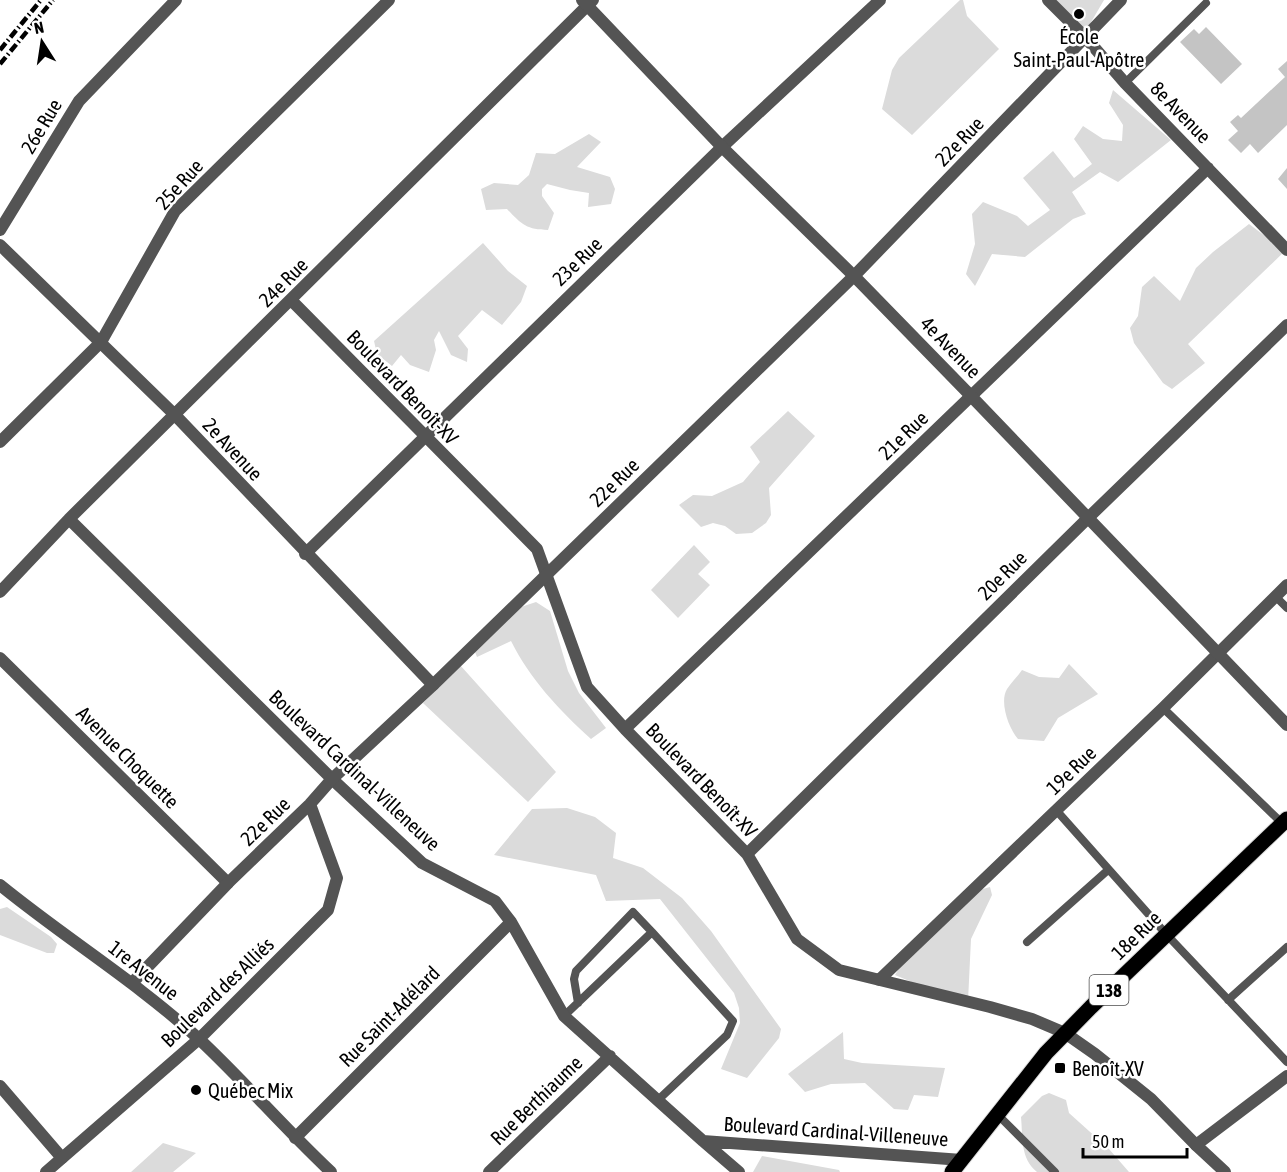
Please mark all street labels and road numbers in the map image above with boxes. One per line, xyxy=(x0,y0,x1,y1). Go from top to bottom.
street label: 8e Avenue xyxy=(1146,76,1216,148)
street label: 26e Rue xyxy=(16,95,66,157)
street label: 22e Rue xyxy=(930,112,988,170)
street label: 25e Rue xyxy=(151,154,207,214)
street label: 23e Rue xyxy=(548,232,606,290)
street label: 24e Rue xyxy=(254,253,312,311)
street label: 4e Avenue xyxy=(916,311,986,383)
street label: Boulevard Benoît-XV xyxy=(343,325,463,449)
street label: 21e Rue xyxy=(874,406,932,464)
street label: 2e Avenue xyxy=(198,413,268,485)
street label: 22e Rue xyxy=(585,453,643,511)
street label: 20e Rue xyxy=(973,546,1031,604)
street label: Boulevard Cardinal-Villeneuve xyxy=(265,685,445,855)
street label: Avenue Choquette xyxy=(72,701,184,813)
street label: Boulevard Benoît-XV xyxy=(642,718,762,842)
street label: 19e Rue xyxy=(1042,741,1100,799)
street label: 22e Rue xyxy=(236,792,294,850)
street label: 18e Rue xyxy=(1107,906,1165,964)
street label: Boulevard des Alliés xyxy=(156,933,278,1051)
street label: 1re Avenue xyxy=(104,936,184,1004)
street label: Rue Saint-Adélard xyxy=(334,961,444,1071)
road number: 138 xyxy=(1090,975,1128,1005)
street label: Rue Berthiaume xyxy=(485,1051,587,1149)
street label: Boulevard Cardinal-Villeneuve xyxy=(723,1112,949,1150)

